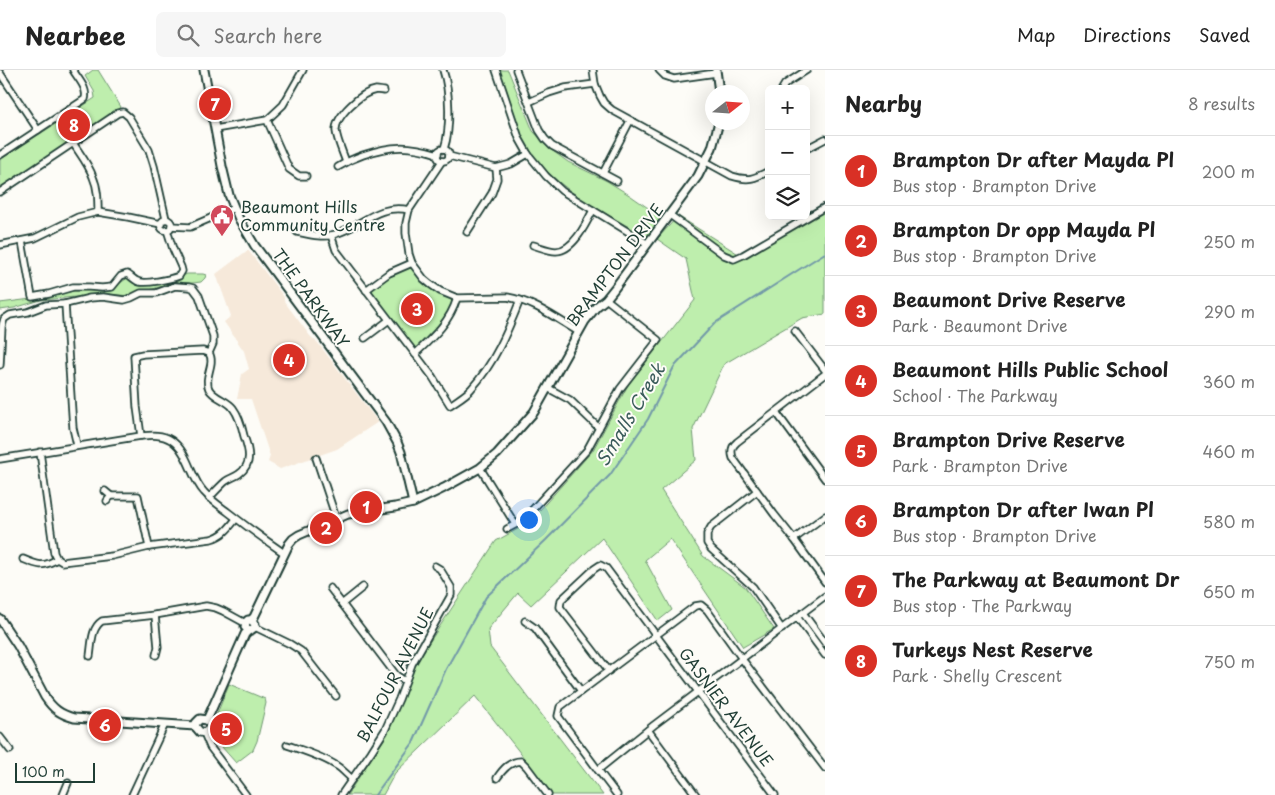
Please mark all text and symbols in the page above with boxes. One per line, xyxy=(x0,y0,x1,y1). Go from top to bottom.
search box xyxy=(156,12,506,57)
text: Nearbee xyxy=(25,17,126,53)
icon: search xyxy=(174,21,202,49)
text: Search here xyxy=(214,21,322,49)
text: Map xyxy=(1017,21,1055,48)
text: Directions xyxy=(1083,21,1171,48)
text: Saved xyxy=(1199,21,1250,48)
pin: 7 xyxy=(199,85,231,123)
north arrow xyxy=(705,85,750,130)
map controls xyxy=(765,85,810,220)
button: + xyxy=(765,85,810,130)
text: Nearby xyxy=(845,87,922,119)
text: 8 results xyxy=(1188,91,1255,115)
pin: 8 xyxy=(58,106,90,144)
button: − xyxy=(765,130,810,175)
text: Brampton Dr after Mayda Pl xyxy=(892,145,1174,173)
text: 1 xyxy=(857,159,865,183)
text: 200 m xyxy=(1202,159,1255,183)
text: Bus stop · Brampton Drive xyxy=(892,173,1096,197)
button: layers xyxy=(765,175,810,220)
place label: Beaumont Hills Community Centre xyxy=(240,194,385,236)
street label: BRAMPTON DRIVE xyxy=(560,198,668,331)
public building icon: Beaumont Hills Community Centre xyxy=(209,203,235,237)
text: Brampton Dr opp Mayda Pl xyxy=(892,215,1155,243)
text: 2 xyxy=(855,229,867,253)
text: 250 m xyxy=(1204,229,1255,253)
street label: THE PARKWAY xyxy=(268,243,356,352)
text: Bus stop · Brampton Drive xyxy=(892,243,1096,267)
text: Beaumont Drive Reserve xyxy=(892,285,1126,313)
pin: 3 xyxy=(401,290,433,328)
text: 3 xyxy=(856,299,866,323)
text: 290 m xyxy=(1204,299,1255,323)
text: Park · Beaumont Drive xyxy=(892,313,1068,337)
pin: 4 xyxy=(273,341,305,379)
text: Beaumont Hills Public School xyxy=(892,355,1168,383)
water label: Smalls Creek xyxy=(588,357,672,471)
text: 4 xyxy=(856,369,866,393)
text: 360 m xyxy=(1203,369,1255,393)
text: School · The Parkway xyxy=(892,383,1058,407)
text: Brampton Drive Reserve xyxy=(892,425,1125,453)
text: 5 xyxy=(856,439,866,463)
text: 460 m xyxy=(1203,439,1255,463)
text: Park · Brampton Drive xyxy=(892,453,1068,477)
pin: 1 xyxy=(350,488,382,526)
text: Brampton Dr after Iwan Pl xyxy=(892,495,1154,523)
your location xyxy=(516,507,542,533)
pin: 2 xyxy=(310,509,342,547)
text: 6 xyxy=(855,509,867,533)
text: 580 m xyxy=(1203,509,1255,533)
text: Bus stop · Brampton Drive xyxy=(892,523,1096,547)
text: The Parkway at Beaumont Dr xyxy=(892,565,1180,593)
text: 7 xyxy=(856,579,866,603)
text: 650 m xyxy=(1203,579,1255,603)
text: Bus stop · The Parkway xyxy=(892,593,1072,617)
street label: BALFOUR AVENUE xyxy=(350,603,439,746)
text: Turkeys Nest Reserve xyxy=(892,635,1093,663)
street label: GASNIER AVENUE xyxy=(674,642,780,771)
text: 8 xyxy=(856,649,866,673)
text: 750 m xyxy=(1204,649,1255,673)
text: Park · Shelly Crescent xyxy=(892,663,1062,687)
pin: 6 xyxy=(89,706,121,744)
pin: 5 xyxy=(210,710,242,748)
scale bar xyxy=(15,760,95,783)
text: 100 m xyxy=(22,761,65,782)

